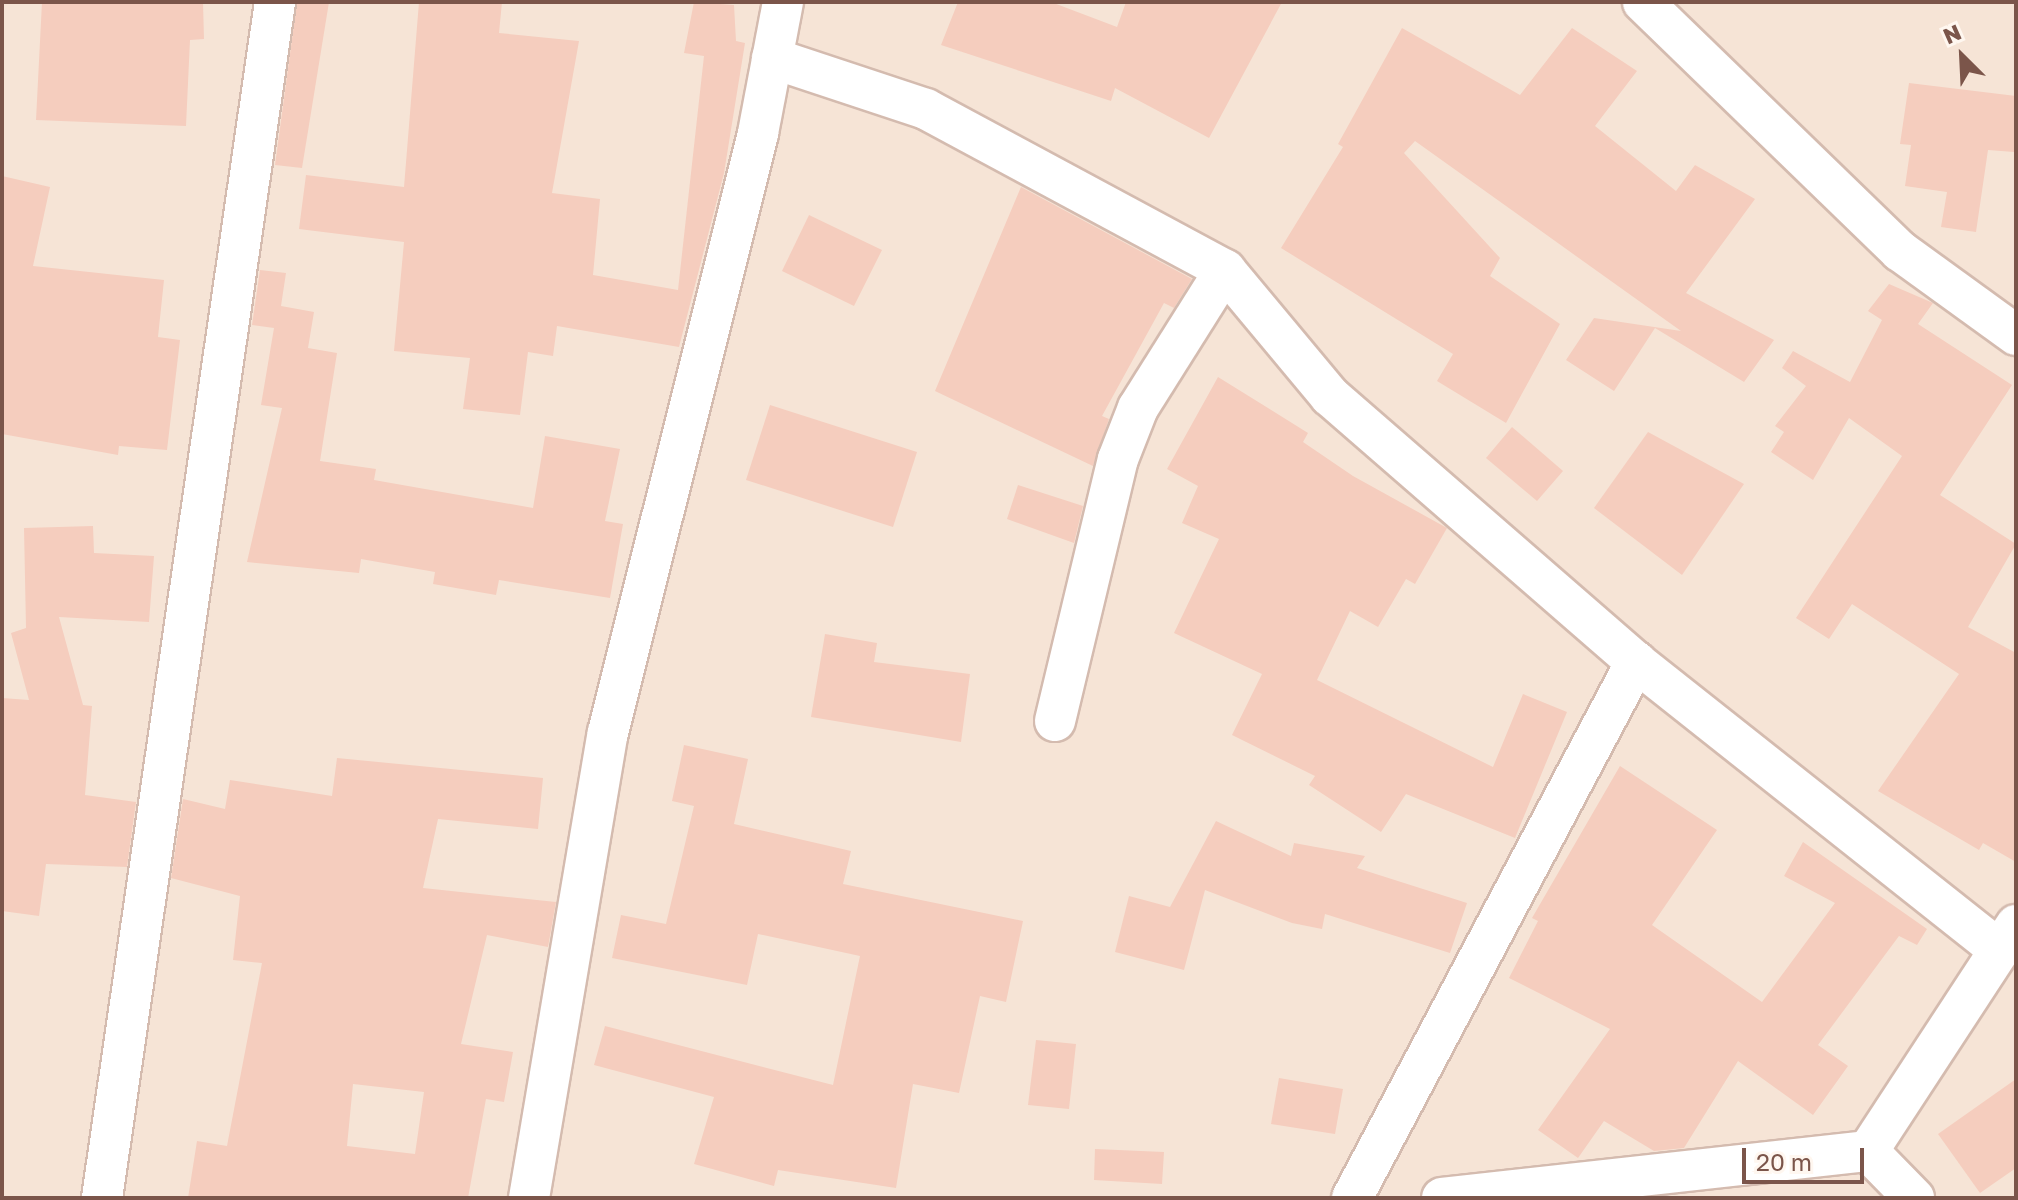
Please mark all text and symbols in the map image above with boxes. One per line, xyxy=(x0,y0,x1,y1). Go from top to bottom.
north arrow xyxy=(1922,16,2002,96)
text: N xyxy=(1939,18,1965,49)
scale bar xyxy=(1746,1132,1868,1182)
text: 20 m xyxy=(1756,1147,1812,1176)

